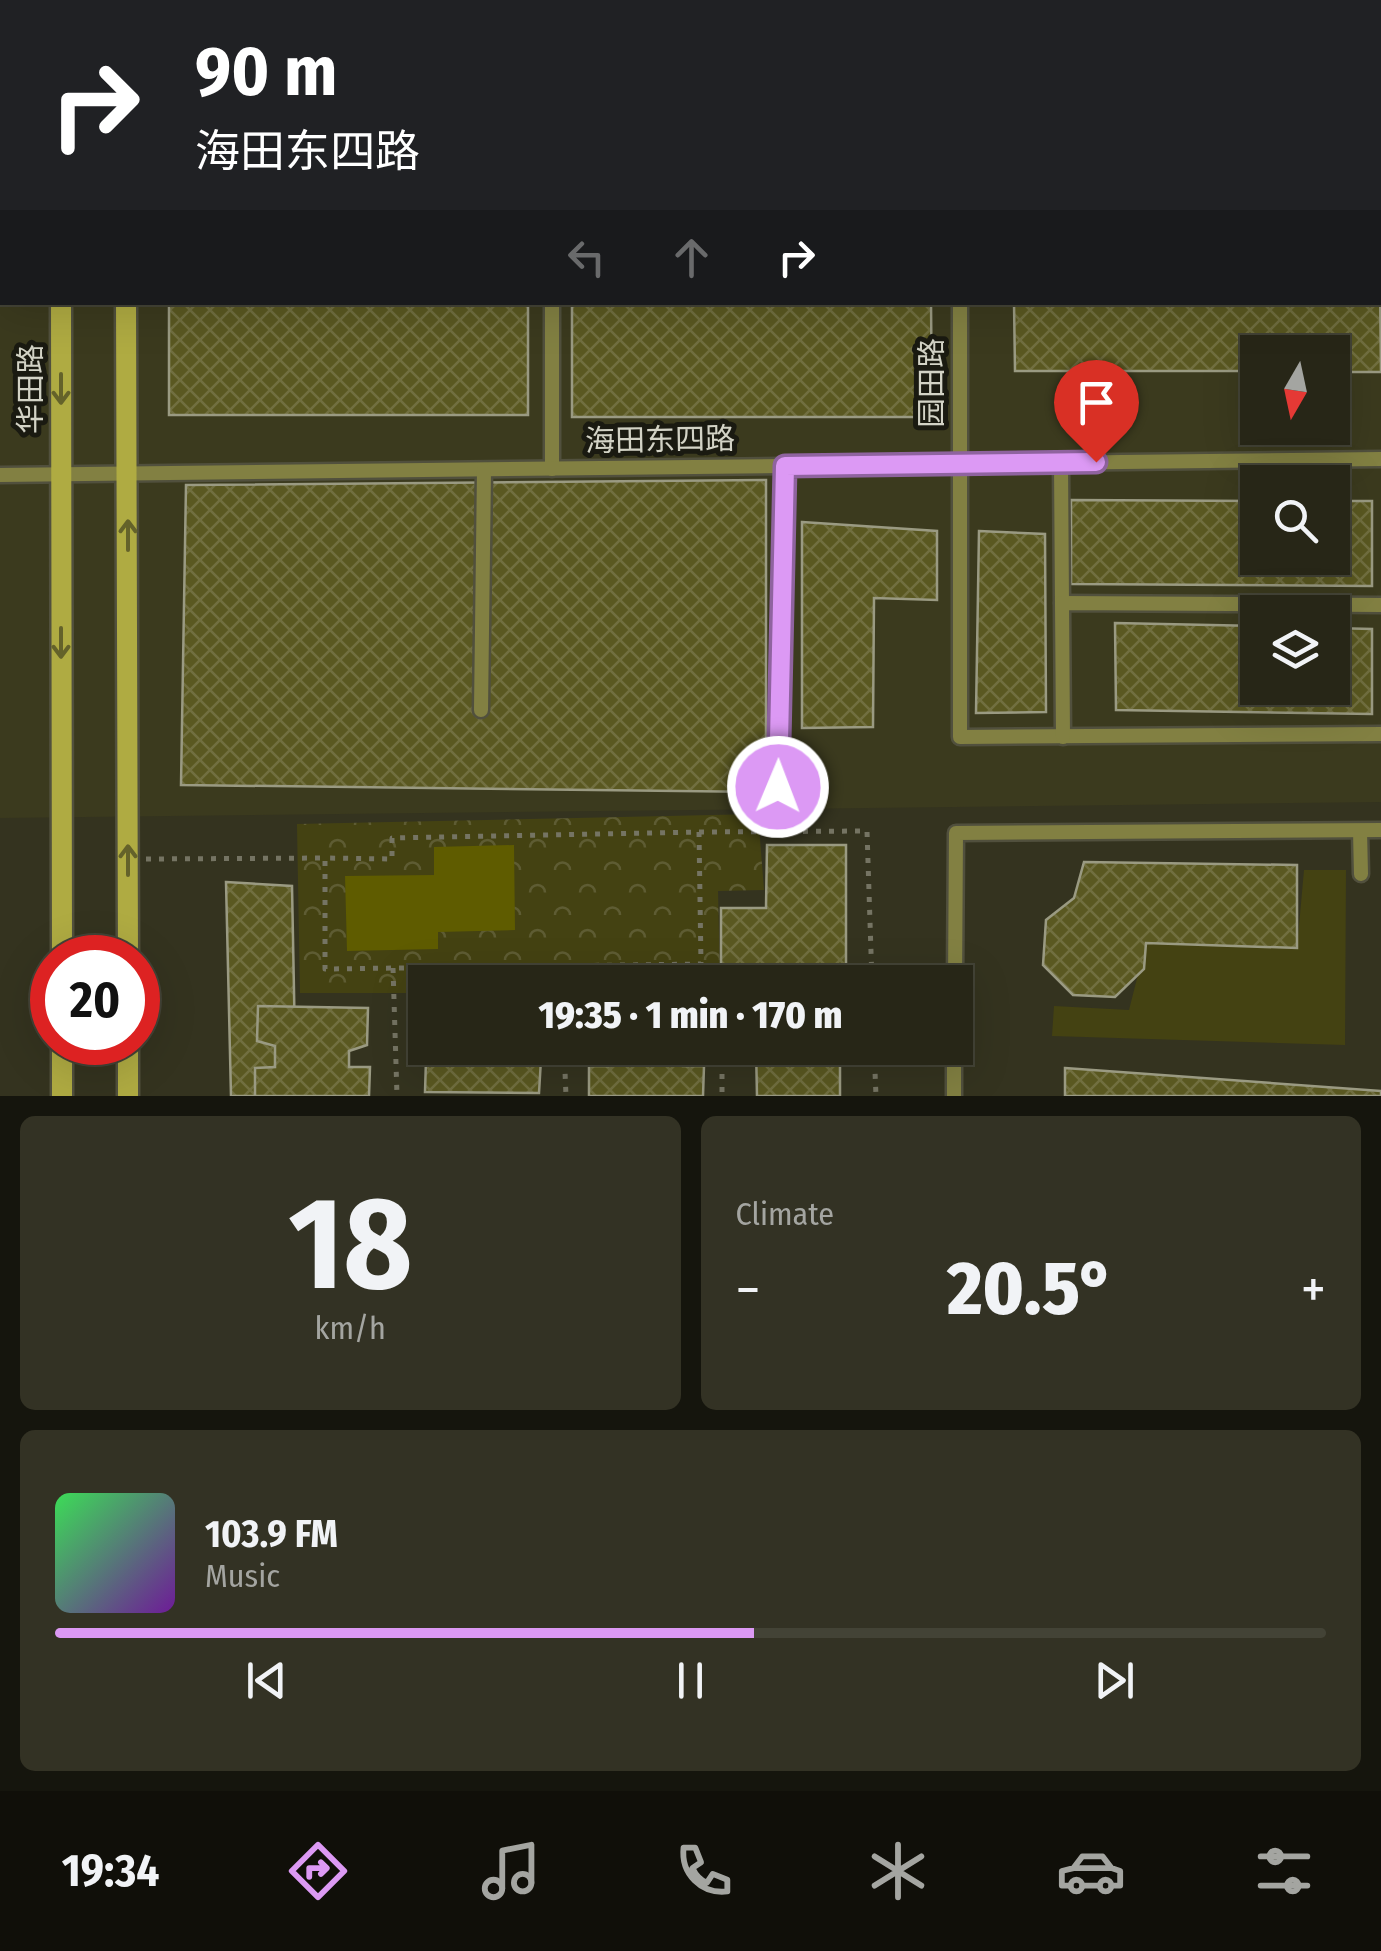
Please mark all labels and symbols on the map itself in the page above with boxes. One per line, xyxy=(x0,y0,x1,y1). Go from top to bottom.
north arrow xyxy=(1240,335,1350,445)
street label: 园田路 xyxy=(914,338,950,428)
street label: 华田路 xyxy=(13,344,49,434)
pin xyxy=(1054,360,1139,463)
one-way arrow xyxy=(52,372,70,404)
street label: 海田东四路 xyxy=(585,421,735,459)
one-way arrow xyxy=(118,520,138,552)
one-way arrow xyxy=(52,626,70,658)
position arrow xyxy=(726,735,830,839)
one-way arrow xyxy=(118,845,138,878)
speed limit sign: 20 xyxy=(30,935,160,1065)

